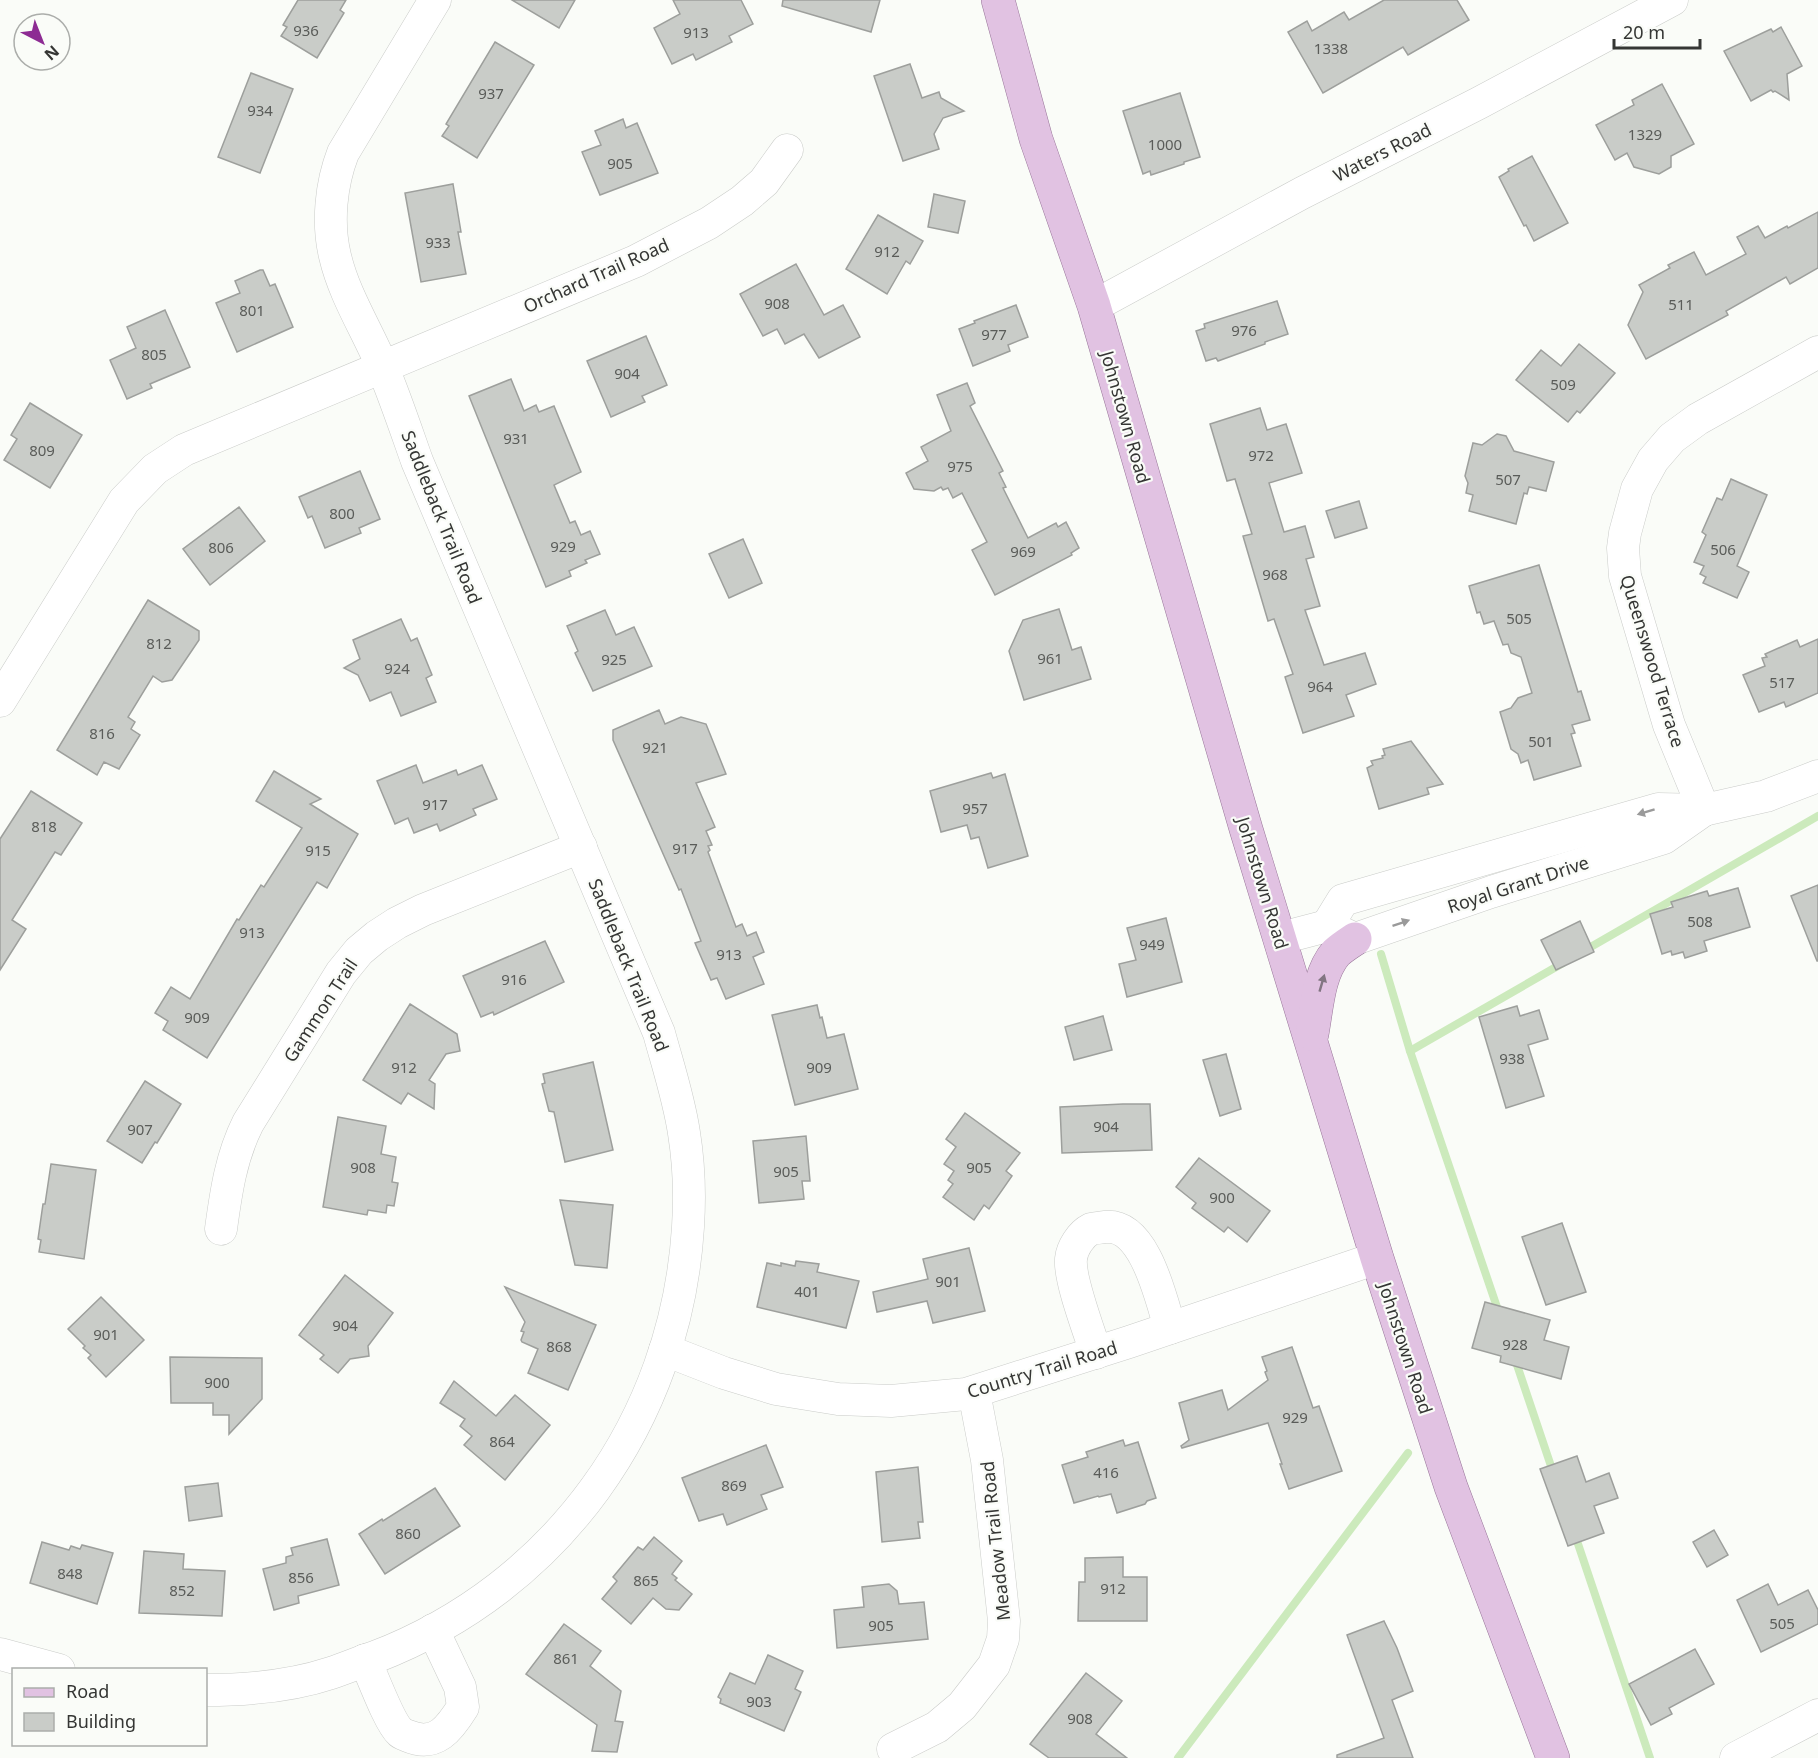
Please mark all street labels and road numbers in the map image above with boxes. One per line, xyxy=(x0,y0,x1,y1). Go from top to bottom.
street label: Waters Road xyxy=(1329,117,1435,187)
street label: Orchard Trail Road xyxy=(519,232,673,318)
street label: Johnstown Road xyxy=(1095,346,1156,486)
street label: Saddleback Trail Road xyxy=(396,427,488,607)
street label: Queenswood Terrace xyxy=(1615,572,1691,750)
street label: Johnstown Road xyxy=(1231,812,1294,952)
street label: Royal Grant Drive xyxy=(1444,850,1592,918)
street label: Saddleback Trail Road xyxy=(583,875,675,1055)
street label: Gammon Trail xyxy=(277,954,363,1066)
street label: Johnstown Road xyxy=(1373,1277,1439,1417)
street label: Country Trail Road xyxy=(964,1335,1120,1403)
street label: Meadow Trail Road xyxy=(975,1460,1015,1622)

